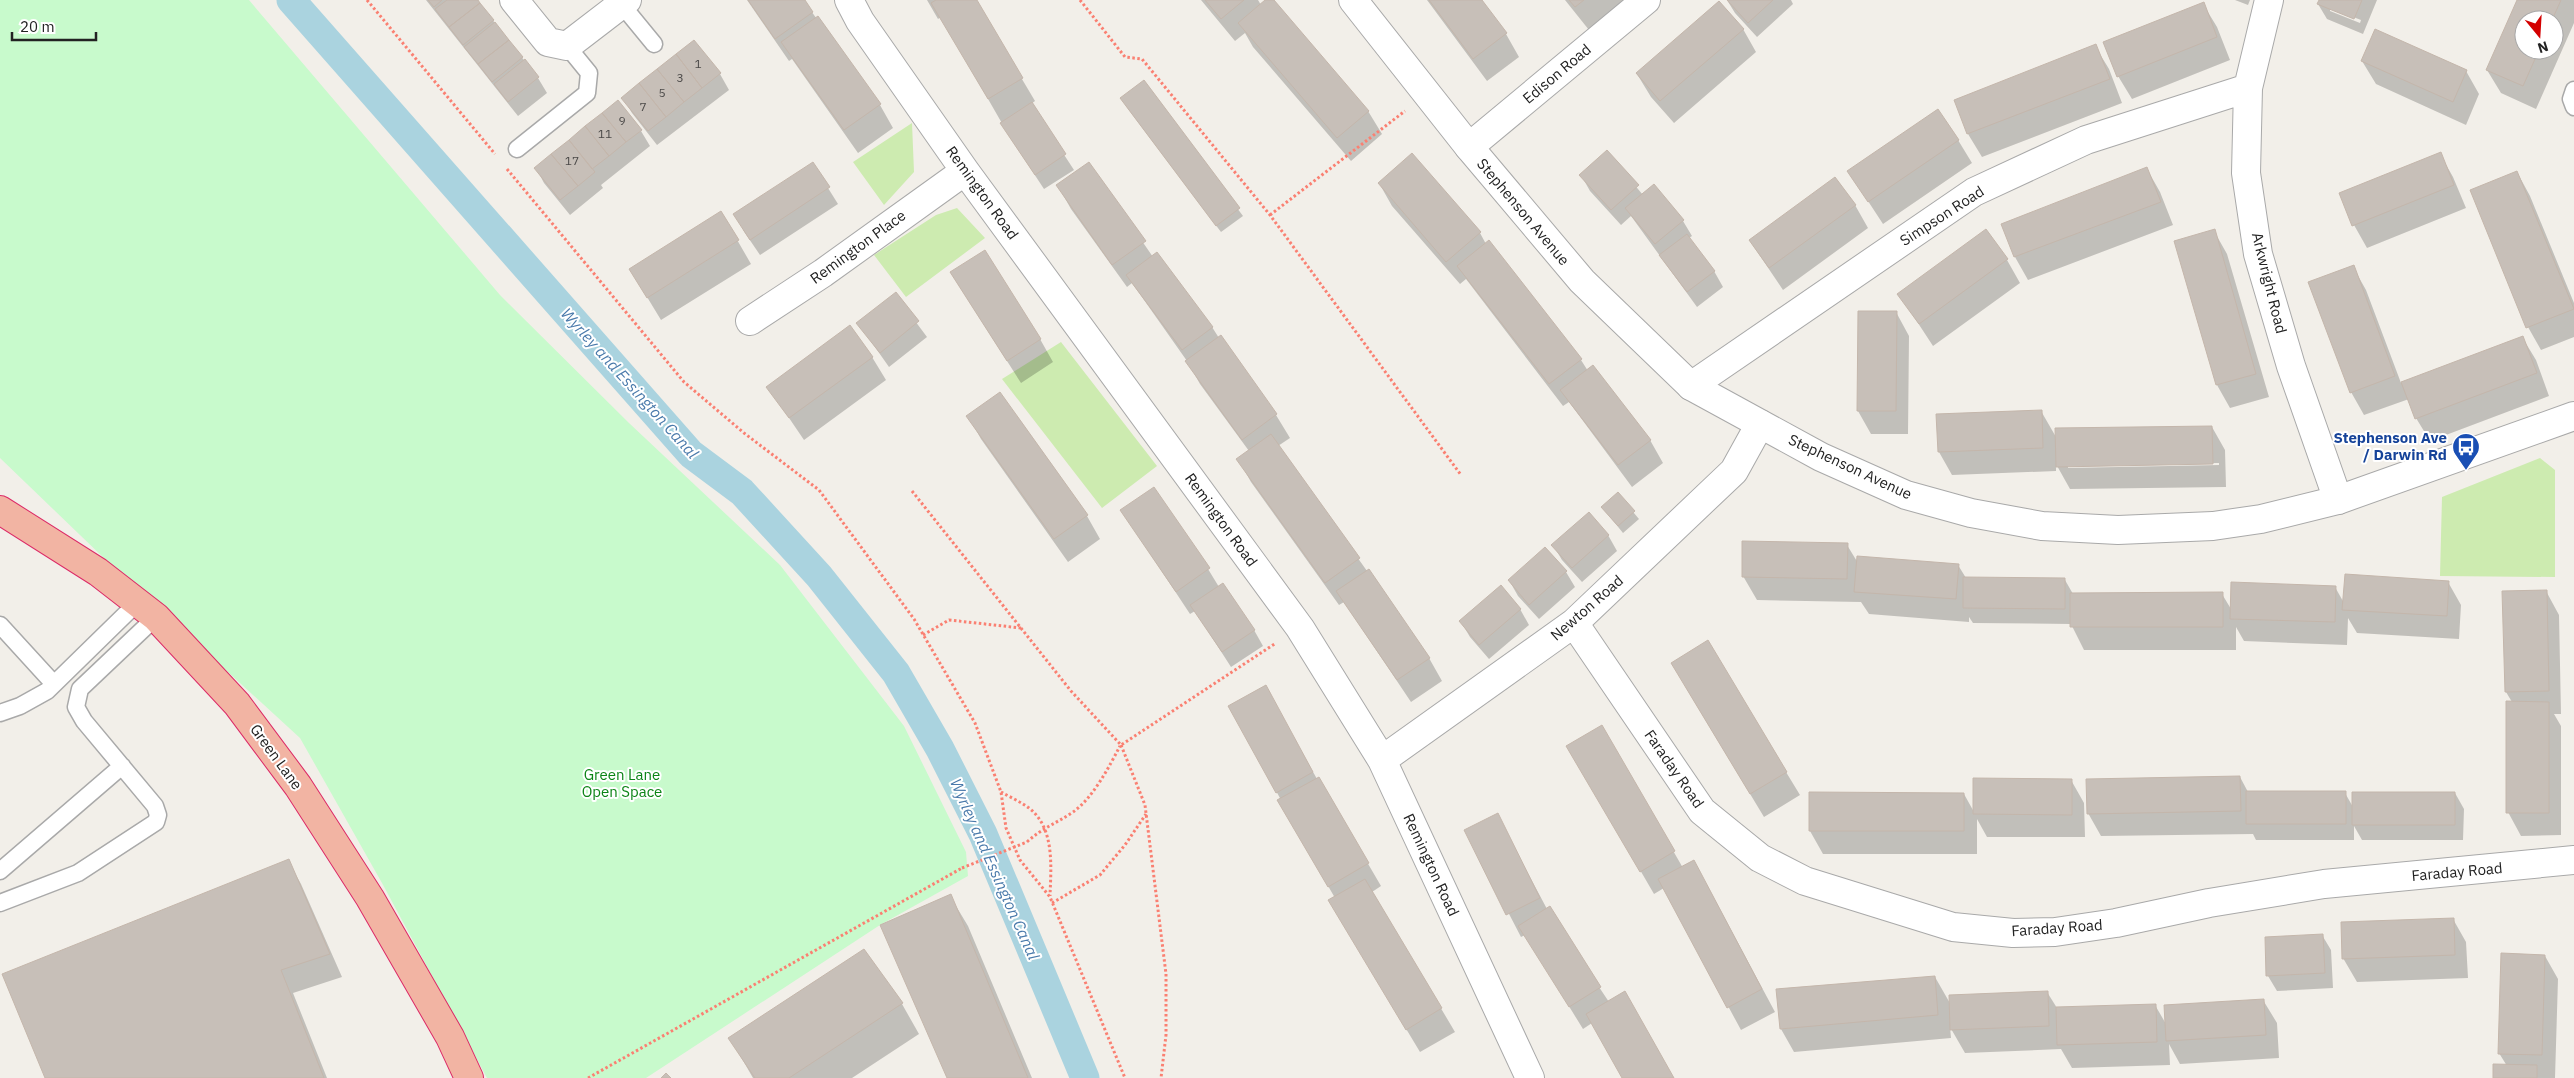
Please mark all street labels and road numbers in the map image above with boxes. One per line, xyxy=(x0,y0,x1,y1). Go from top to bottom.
street label: Edison Road xyxy=(1519,40,1595,108)
street label: Remington Road xyxy=(942,142,1023,243)
street label: Stephenson Avenue xyxy=(1473,154,1574,269)
street label: Simpson Road xyxy=(1896,181,1987,250)
street label: Remington Place xyxy=(806,206,909,288)
street label: Arkwright Road xyxy=(2248,230,2291,335)
street label: Stephenson Avenue xyxy=(1785,430,1915,503)
street label: Remington Road xyxy=(1181,469,1262,570)
street label: Newton Road xyxy=(1546,571,1627,644)
street label: Green Lane xyxy=(246,720,307,793)
street label: Faraday Road xyxy=(1640,726,1708,812)
street label: Remington Road xyxy=(1399,810,1464,919)
street label: Faraday Road xyxy=(2411,858,2503,885)
street label: Faraday Road xyxy=(2011,915,2103,940)

